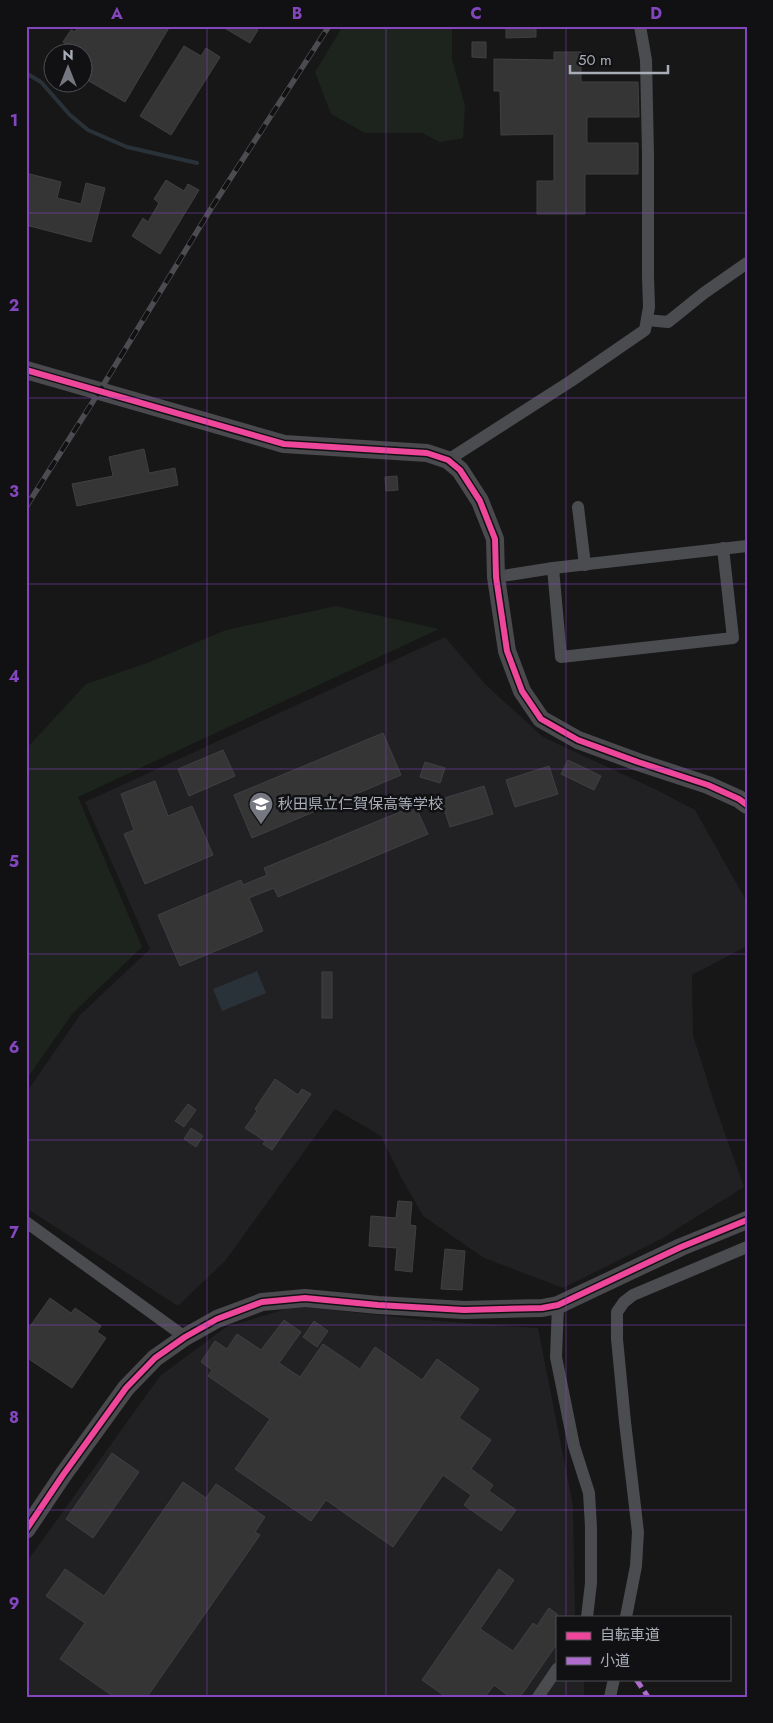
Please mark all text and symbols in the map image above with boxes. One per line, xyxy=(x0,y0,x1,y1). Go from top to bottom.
text: A xyxy=(110,2,123,25)
text: B xyxy=(292,2,302,25)
text: C xyxy=(470,2,482,25)
text: D xyxy=(650,2,662,25)
north arrow xyxy=(42,42,92,92)
scale bar xyxy=(570,42,668,74)
text: N xyxy=(62,45,74,65)
text: 50 m xyxy=(578,49,612,71)
text: 1 xyxy=(10,109,18,132)
text: 2 xyxy=(9,294,19,317)
text: 3 xyxy=(9,480,19,503)
text: 4 xyxy=(8,665,20,688)
school or university icon: 秋田県立仁賀保高等学校 xyxy=(248,791,274,825)
place label: 秋田県立仁賀保高等学校 xyxy=(278,793,443,815)
text: 5 xyxy=(9,850,19,873)
text: 6 xyxy=(9,1036,19,1059)
text: 7 xyxy=(9,1221,19,1244)
text: 8 xyxy=(9,1406,19,1429)
text: 9 xyxy=(9,1592,19,1615)
legend xyxy=(556,1616,730,1680)
text: 自転車道 xyxy=(600,1624,660,1646)
text: 小道 xyxy=(600,1650,630,1672)

